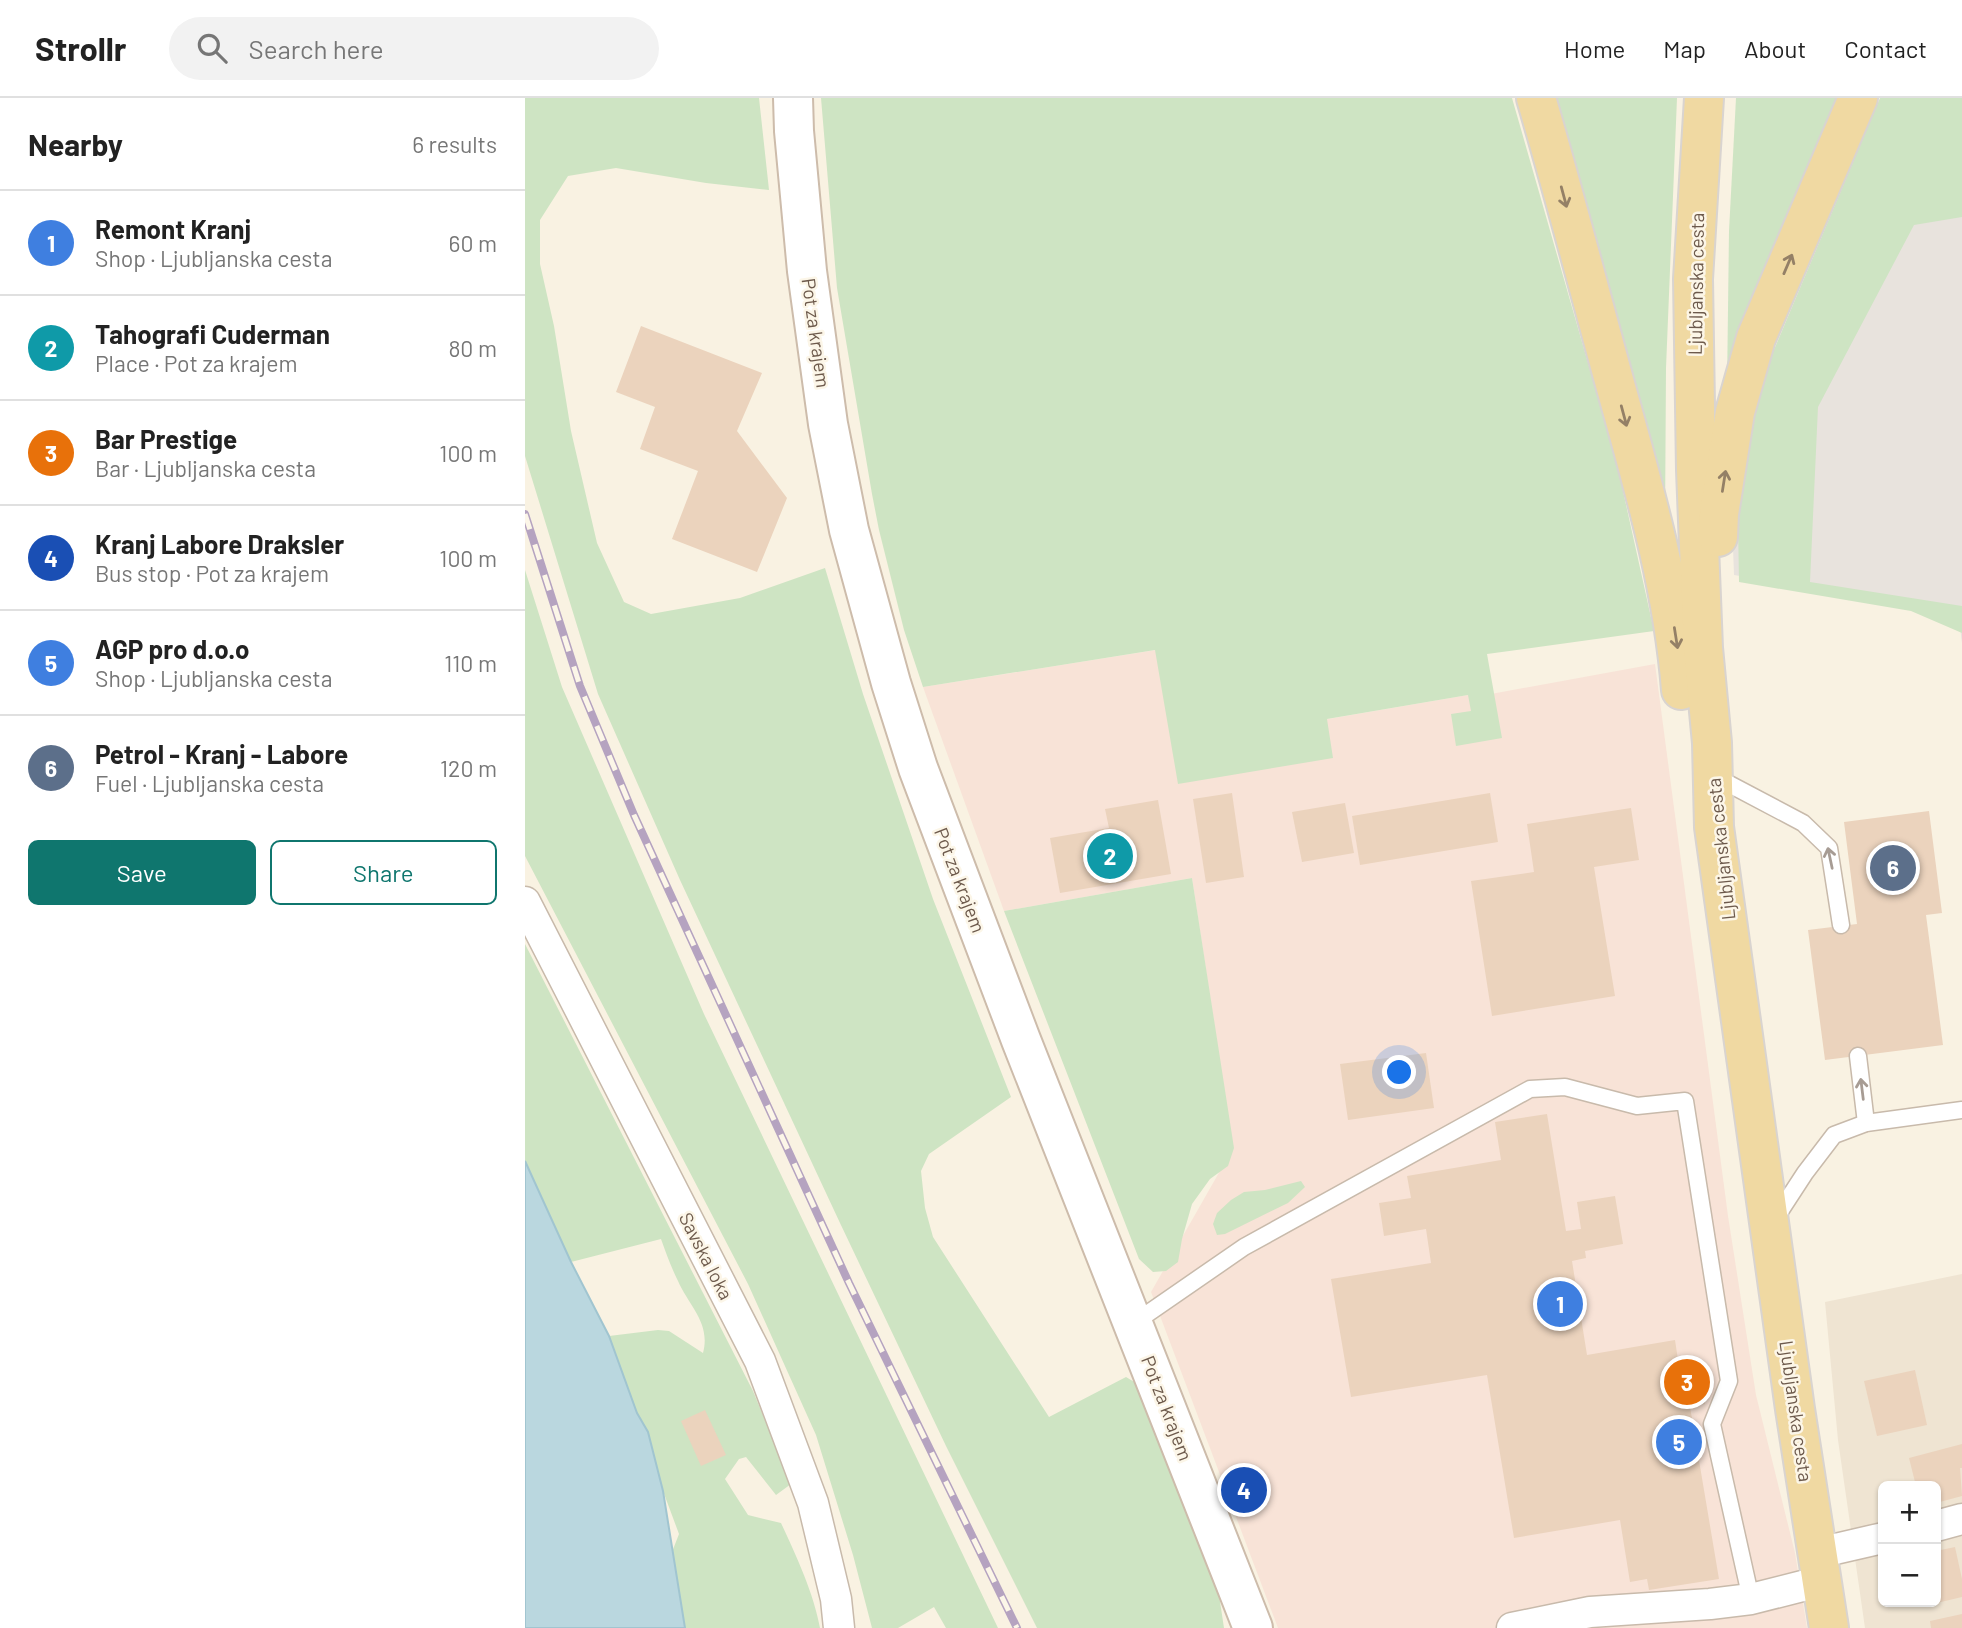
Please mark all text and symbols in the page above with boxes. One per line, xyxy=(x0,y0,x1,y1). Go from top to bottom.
search box xyxy=(169,17,659,80)
text: Strollr xyxy=(35,28,127,68)
icon: search xyxy=(193,29,231,67)
text: Search here xyxy=(249,33,384,64)
text: Home xyxy=(1564,34,1625,63)
text: Map xyxy=(1663,34,1706,63)
text: About xyxy=(1744,34,1806,63)
text: Contact xyxy=(1844,34,1927,63)
text: Nearby xyxy=(28,126,123,162)
text: 6 results xyxy=(412,130,497,158)
one-way arrow xyxy=(1558,186,1571,208)
text: Remont Kranj xyxy=(95,213,251,244)
street label: Ljubljanska cesta xyxy=(1683,213,1708,355)
text: 1 xyxy=(47,229,55,257)
text: 60 m xyxy=(449,229,497,257)
text: Shop · Ljubljanska cesta xyxy=(95,244,332,272)
one-way arrow xyxy=(1782,254,1795,275)
street label: Pot za krajem xyxy=(797,277,836,389)
text: Tahografi Cuderman xyxy=(95,318,330,349)
text: 2 xyxy=(45,334,57,362)
text: 80 m xyxy=(448,334,497,362)
text: Place · Pot za krajem xyxy=(95,349,298,377)
one-way arrow xyxy=(1618,404,1631,427)
text: Bar Prestige xyxy=(95,423,237,454)
text: 3 xyxy=(45,439,57,467)
text: 100 m xyxy=(439,439,497,467)
text: Bar · Ljubljanska cesta xyxy=(95,454,316,482)
one-way arrow xyxy=(1718,470,1731,493)
text: Kranj Labore Draksler xyxy=(95,528,344,559)
text: 4 xyxy=(44,544,58,572)
text: 100 m xyxy=(439,544,497,572)
text: Bus stop · Pot za krajem xyxy=(95,559,329,587)
one-way arrow xyxy=(1670,626,1683,649)
text: AGP pro d.o.o xyxy=(95,633,250,664)
text: 5 xyxy=(45,649,57,677)
text: 110 m xyxy=(444,649,497,677)
text: Shop · Ljubljanska cesta xyxy=(95,664,332,692)
text: Petrol - Kranj - Labore xyxy=(95,738,348,769)
text: 6 xyxy=(45,754,57,782)
text: 120 m xyxy=(440,754,497,782)
text: Fuel · Ljubljanska cesta xyxy=(95,769,324,797)
street label: Ljubljanska cesta xyxy=(1702,777,1739,921)
street label: Pot za krajem xyxy=(930,824,991,935)
pin: 2 xyxy=(1087,830,1133,882)
button: Save xyxy=(28,840,256,905)
button: Share xyxy=(270,840,497,905)
pin: 6 xyxy=(1870,842,1916,894)
one-way arrow xyxy=(1822,848,1835,870)
your location xyxy=(1382,1055,1416,1089)
one-way arrow xyxy=(1856,1079,1869,1101)
street label: Savska loka xyxy=(675,1208,738,1303)
pin: 1 xyxy=(1537,1278,1583,1330)
street label: Ljubljanska cesta xyxy=(1775,1339,1818,1483)
street label: Pot za krajem xyxy=(1137,1352,1198,1463)
pin: 3 xyxy=(1664,1356,1710,1408)
pin: 5 xyxy=(1656,1416,1702,1468)
pin: 4 xyxy=(1221,1464,1267,1516)
map controls xyxy=(1878,1481,1941,1607)
button: + xyxy=(1878,1481,1941,1544)
button: − xyxy=(1878,1544,1941,1607)

